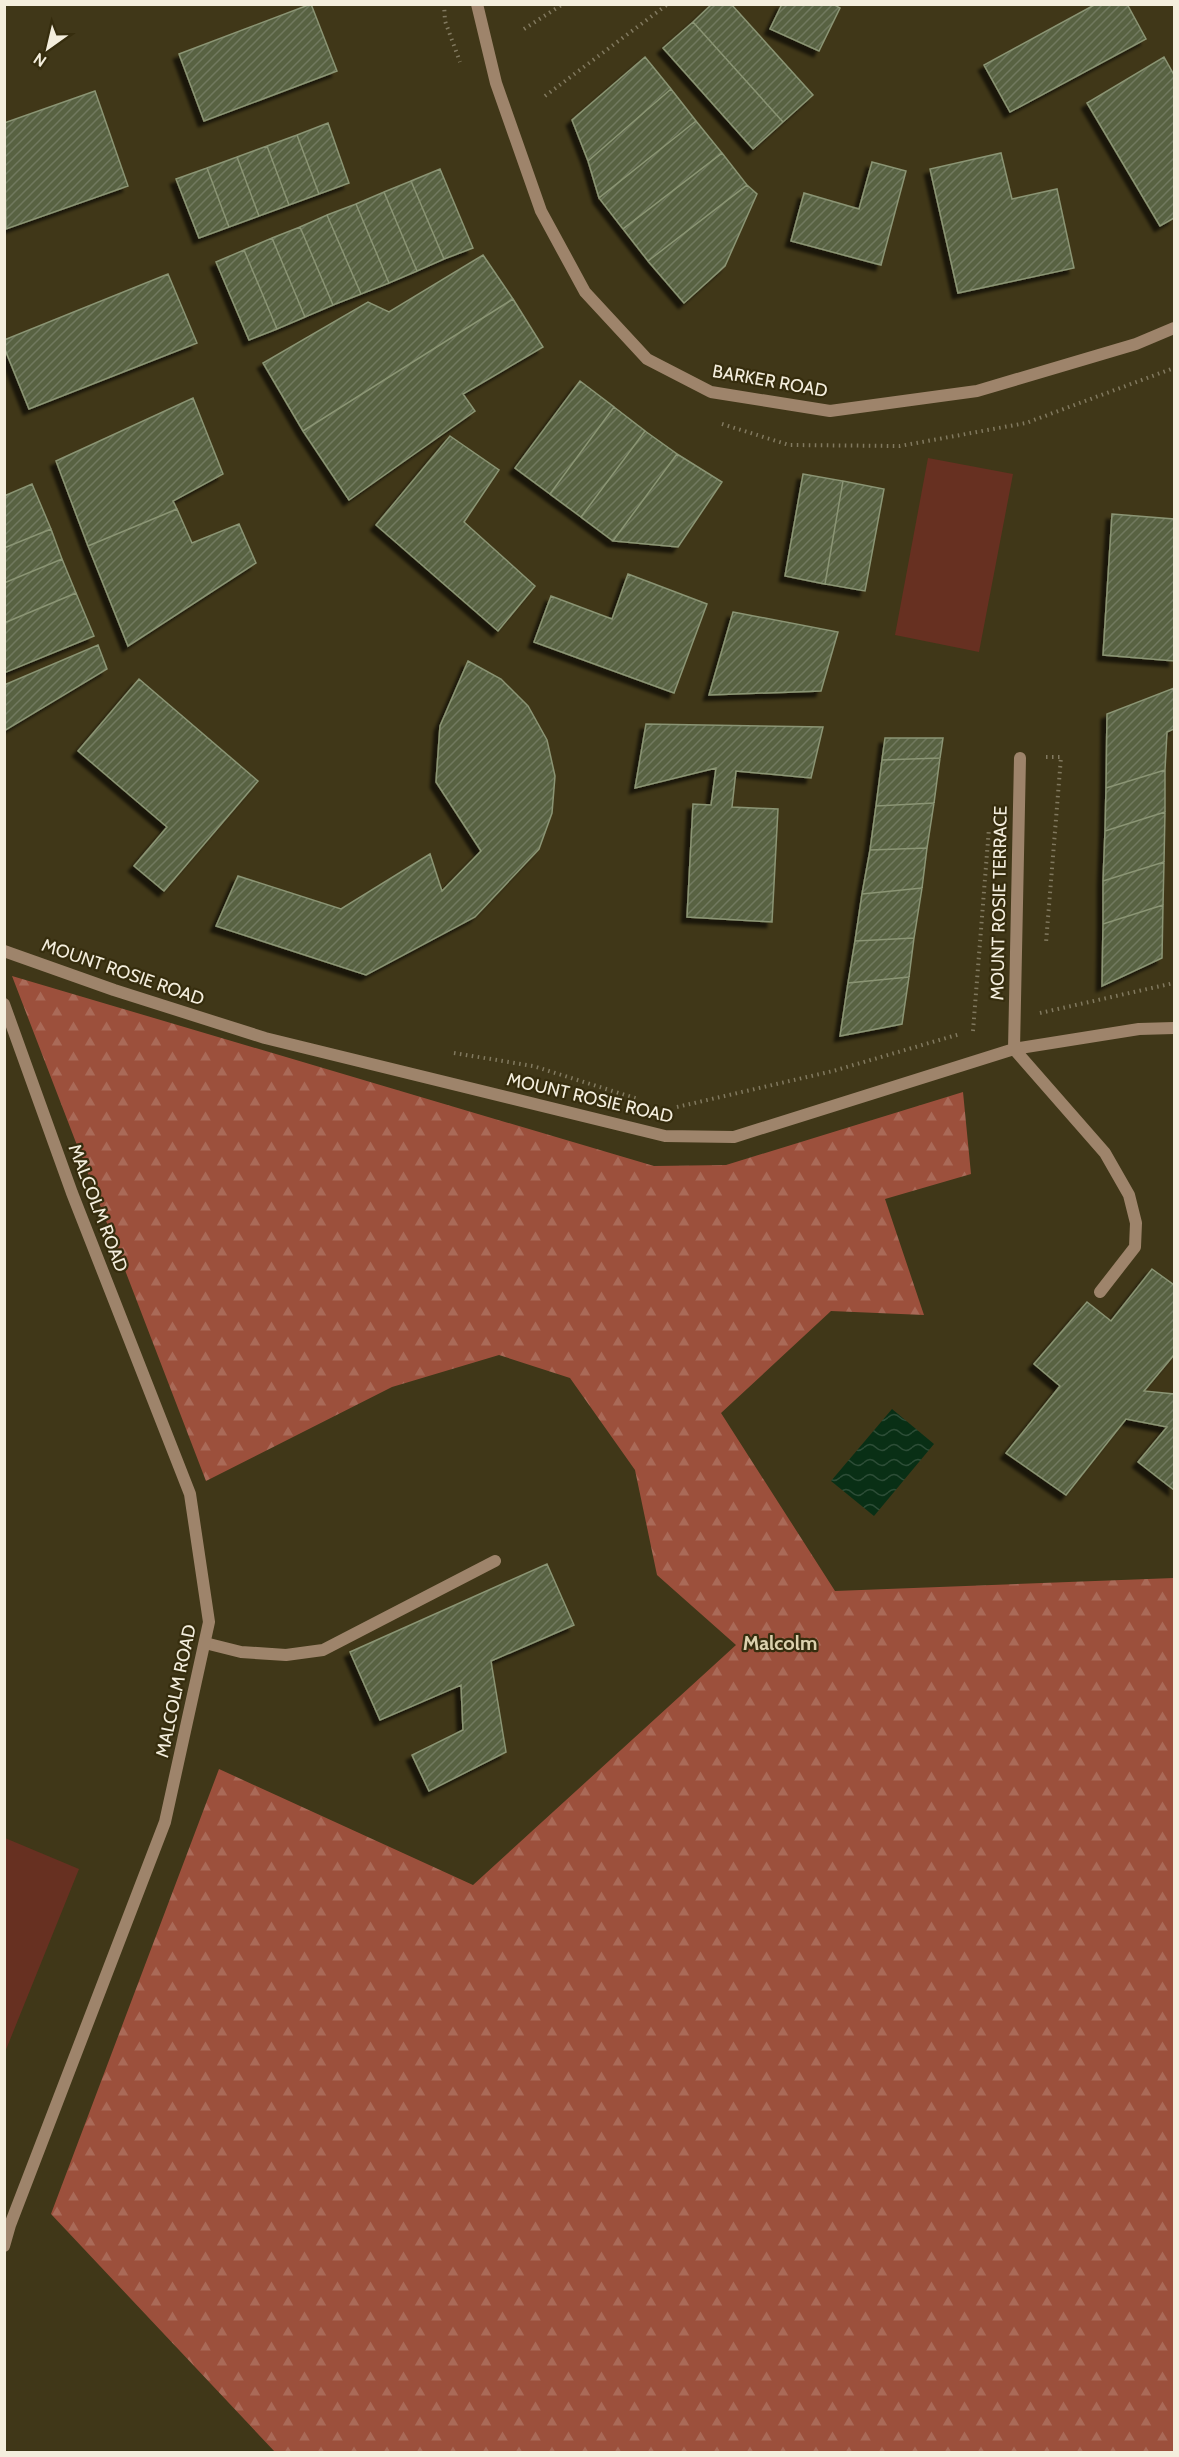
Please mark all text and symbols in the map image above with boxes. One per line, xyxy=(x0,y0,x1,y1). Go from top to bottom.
north arrow xyxy=(18,18,78,78)
text: N xyxy=(30,49,50,71)
street label: BARKER ROAD xyxy=(711,360,829,402)
street label: MOUNT ROSIE TERRACE xyxy=(986,805,1012,1001)
street label: MOUNT ROSIE ROAD xyxy=(39,934,207,1010)
street label: MOUNT ROSIE ROAD xyxy=(505,1068,675,1128)
street label: MALCOLM ROAD xyxy=(63,1141,133,1275)
street label: MALCOLM ROAD xyxy=(151,1623,201,1759)
district label: Malcolm xyxy=(743,1631,817,1655)

